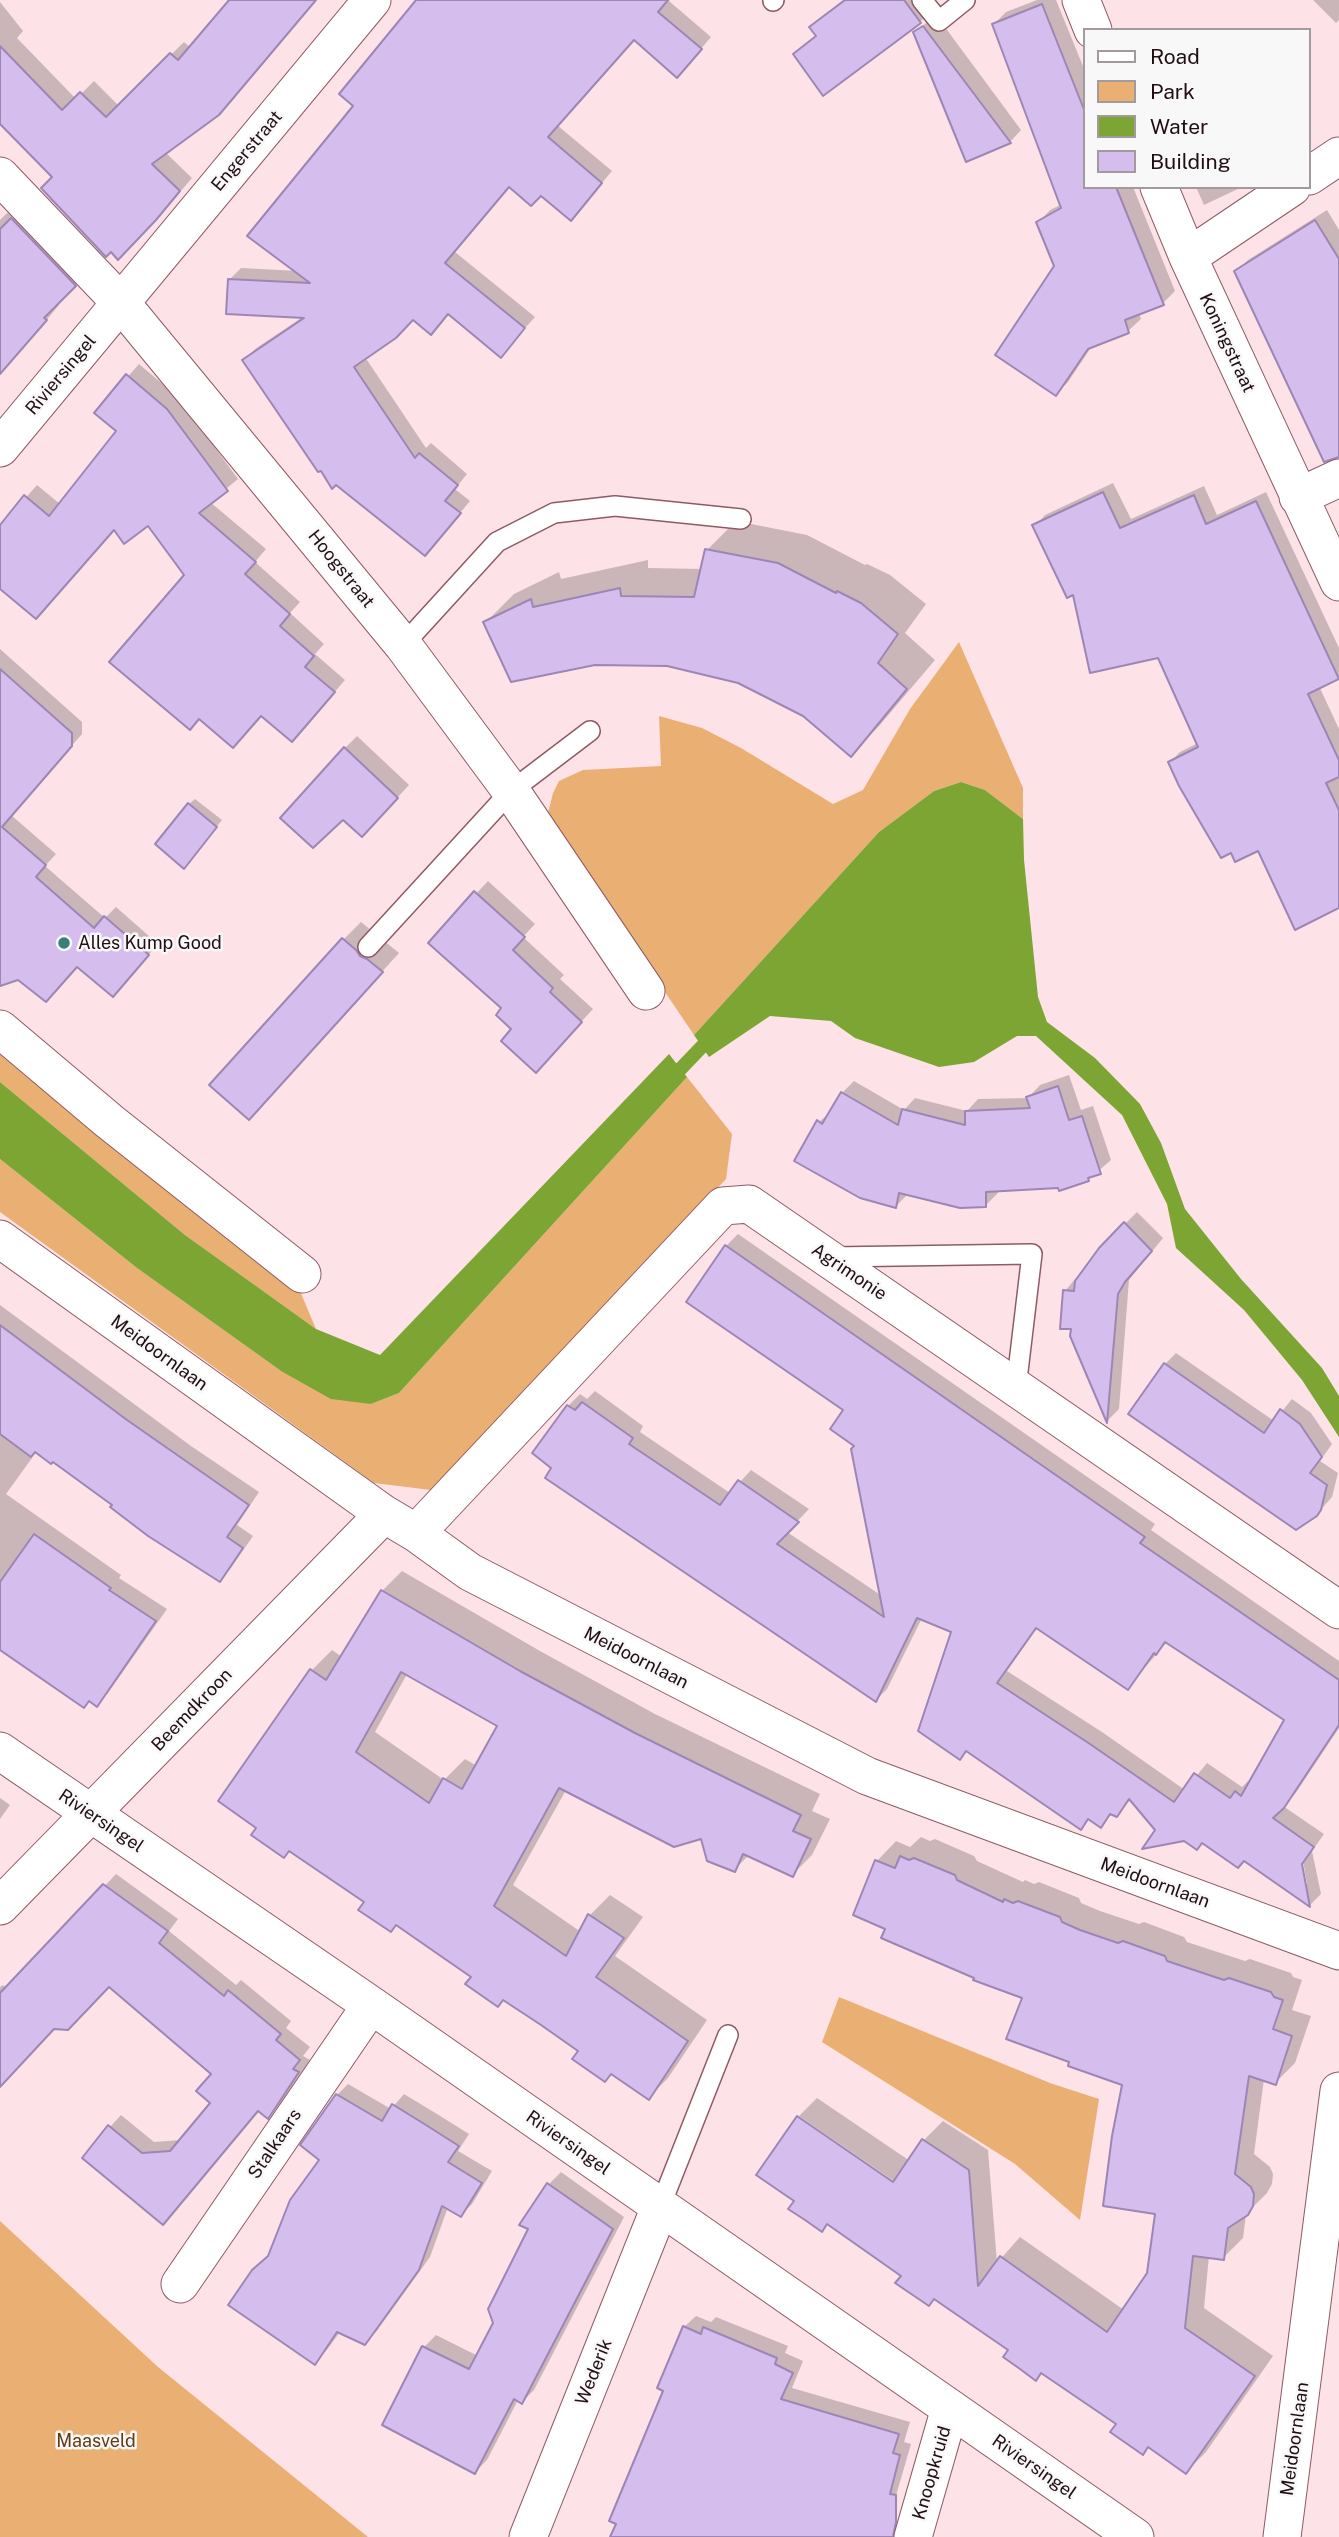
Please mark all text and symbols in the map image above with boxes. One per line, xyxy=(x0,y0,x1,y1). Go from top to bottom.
legend xyxy=(1084,28,1311,189)
text: Road xyxy=(1150,44,1200,69)
text: Park xyxy=(1150,79,1195,104)
street label: Engerstraat xyxy=(207,106,287,196)
text: Water xyxy=(1150,114,1208,139)
text: Building xyxy=(1150,149,1231,174)
street label: Koningstraat xyxy=(1195,290,1259,396)
street label: Riviersingel xyxy=(21,331,101,419)
street label: Hoogstraat xyxy=(303,526,379,612)
place label: Alles Kump Good xyxy=(78,932,222,954)
marker: Alles Kump Good xyxy=(56,935,72,951)
street label: Agrimonie xyxy=(807,1239,891,1305)
street label: Meidoornlaan xyxy=(106,1311,212,1395)
street label: Meidoornlaan xyxy=(580,1622,692,1694)
street label: Beemdkroon xyxy=(147,1664,237,1756)
street label: Riviersingel xyxy=(54,1785,148,1857)
street label: Meidoornlaan xyxy=(1097,1853,1213,1913)
street label: Stalkaars xyxy=(244,2105,306,2183)
street label: Riviersingel xyxy=(522,2106,614,2180)
street label: Wederik xyxy=(571,2336,617,2408)
street label: Meidoornlaan xyxy=(1276,2381,1314,2497)
street label: Knoopkruid xyxy=(908,2424,956,2522)
park label: Maasveld xyxy=(56,2430,136,2452)
street label: Riviersingel xyxy=(988,2430,1080,2504)

